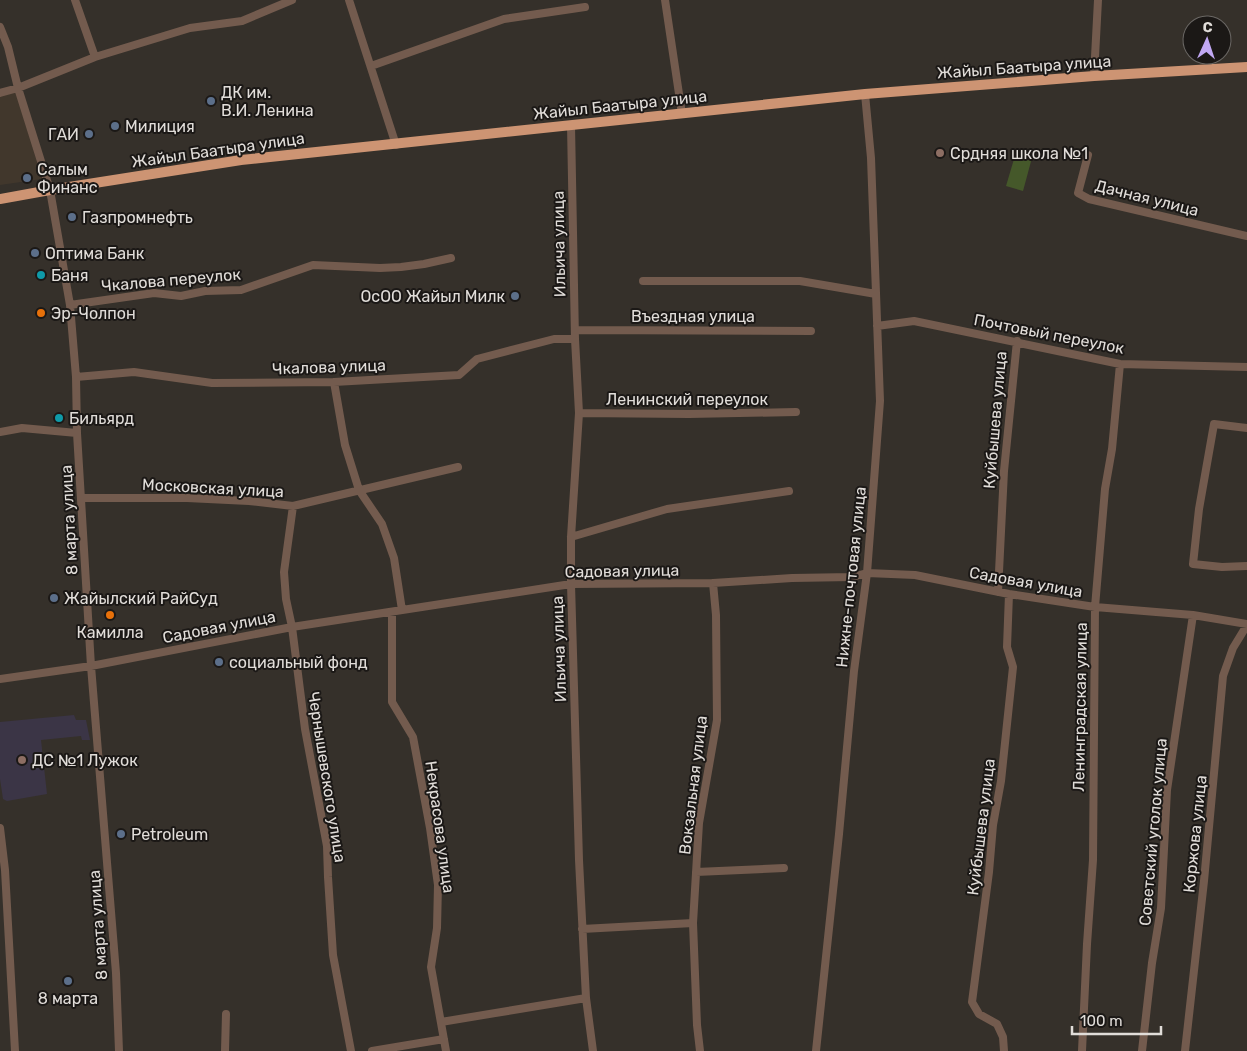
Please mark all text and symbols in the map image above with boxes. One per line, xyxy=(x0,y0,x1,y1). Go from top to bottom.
north arrow xyxy=(1182,15,1232,65)
text: С xyxy=(1202,19,1213,36)
street label: Жайыл Баатыра улица xyxy=(936,51,1112,83)
place label: ДК им. В.И. Ленина xyxy=(221,83,314,120)
street label: Жайыл Баатыра улица xyxy=(532,86,708,124)
marker: ДК им. В.И. Ленина xyxy=(205,95,217,107)
place label: Милиция xyxy=(125,117,195,136)
marker: Милиция xyxy=(109,120,121,132)
place label: ГАИ xyxy=(48,125,79,144)
marker: ГАИ xyxy=(83,128,95,140)
street label: Жайыл Баатыра улица xyxy=(130,128,306,172)
place label: Срдняя школа №1 xyxy=(950,144,1088,163)
marker: Срдняя школа №1 xyxy=(934,147,946,159)
place label: Салым Финанс xyxy=(37,160,98,197)
marker: Салым Финанс xyxy=(21,172,33,184)
street label: Дачная улица xyxy=(1093,176,1201,220)
street label: Ильича улица xyxy=(549,191,569,297)
place label: Газпромнефть xyxy=(82,208,193,227)
marker: Газпромнефть xyxy=(66,211,78,223)
place label: Оптима Банк xyxy=(45,244,145,263)
marker: Оптима Банк xyxy=(29,247,41,259)
street label: Чкалова переулок xyxy=(100,264,242,296)
place label: Баня xyxy=(51,266,89,285)
marker: Баня xyxy=(35,269,47,281)
place label: ОсОО Жайыл Милк xyxy=(360,287,505,306)
marker: ОсОО Жайыл Милк xyxy=(509,290,521,302)
place label: Эр-Чолпон xyxy=(51,304,136,323)
marker: Эр-Чолпон xyxy=(35,307,47,319)
street label: Въездная улица xyxy=(631,307,755,326)
street label: Почтовый переулок xyxy=(972,310,1126,358)
street label: Куйбышева улица xyxy=(980,350,1010,490)
street label: Чкалова улица xyxy=(272,356,386,378)
street label: Ленинский переулок xyxy=(606,390,769,409)
place label: Бильярд xyxy=(69,409,135,428)
marker: Бильярд xyxy=(53,412,65,424)
street label: 8 марта улица xyxy=(57,464,81,576)
street label: Московская улица xyxy=(142,475,284,501)
street label: Нижне-почтовая улица xyxy=(832,486,870,668)
street label: Садовая улица xyxy=(564,561,680,581)
street label: Садовая улица xyxy=(968,563,1084,601)
place label: Жайылский РайСуд xyxy=(64,589,218,608)
marker: Жайылский РайСуд xyxy=(48,592,60,604)
street label: Ильича улица xyxy=(548,595,570,703)
street label: Садовая улица xyxy=(161,607,277,647)
marker: Камилла xyxy=(104,609,116,621)
street label: Ленинградская улица xyxy=(1069,622,1091,792)
place label: Камилла xyxy=(76,623,144,642)
place label: социальный фонд xyxy=(229,653,368,672)
marker: социальный фонд xyxy=(213,656,225,668)
street label: Чернышевского улица xyxy=(304,690,350,864)
street label: Вокзальная улица xyxy=(675,714,711,856)
street label: Советский уголок улица xyxy=(1135,737,1171,927)
place label: ДС №1 Лужок xyxy=(32,751,138,770)
marker: ДС №1 Лужок xyxy=(16,754,28,766)
street label: Куйбышева улица xyxy=(963,757,999,897)
street label: Некрасова улица xyxy=(421,760,459,894)
street label: Коржова улица xyxy=(1179,774,1211,894)
place label: Petroleum xyxy=(131,825,208,844)
marker: Petroleum xyxy=(115,828,127,840)
street label: 8 марта улица xyxy=(85,869,111,981)
marker: 8 марта xyxy=(62,975,74,987)
place label: 8 марта xyxy=(38,989,98,1008)
scale bar xyxy=(1072,1004,1161,1036)
text: 100 m xyxy=(1080,1012,1122,1030)

